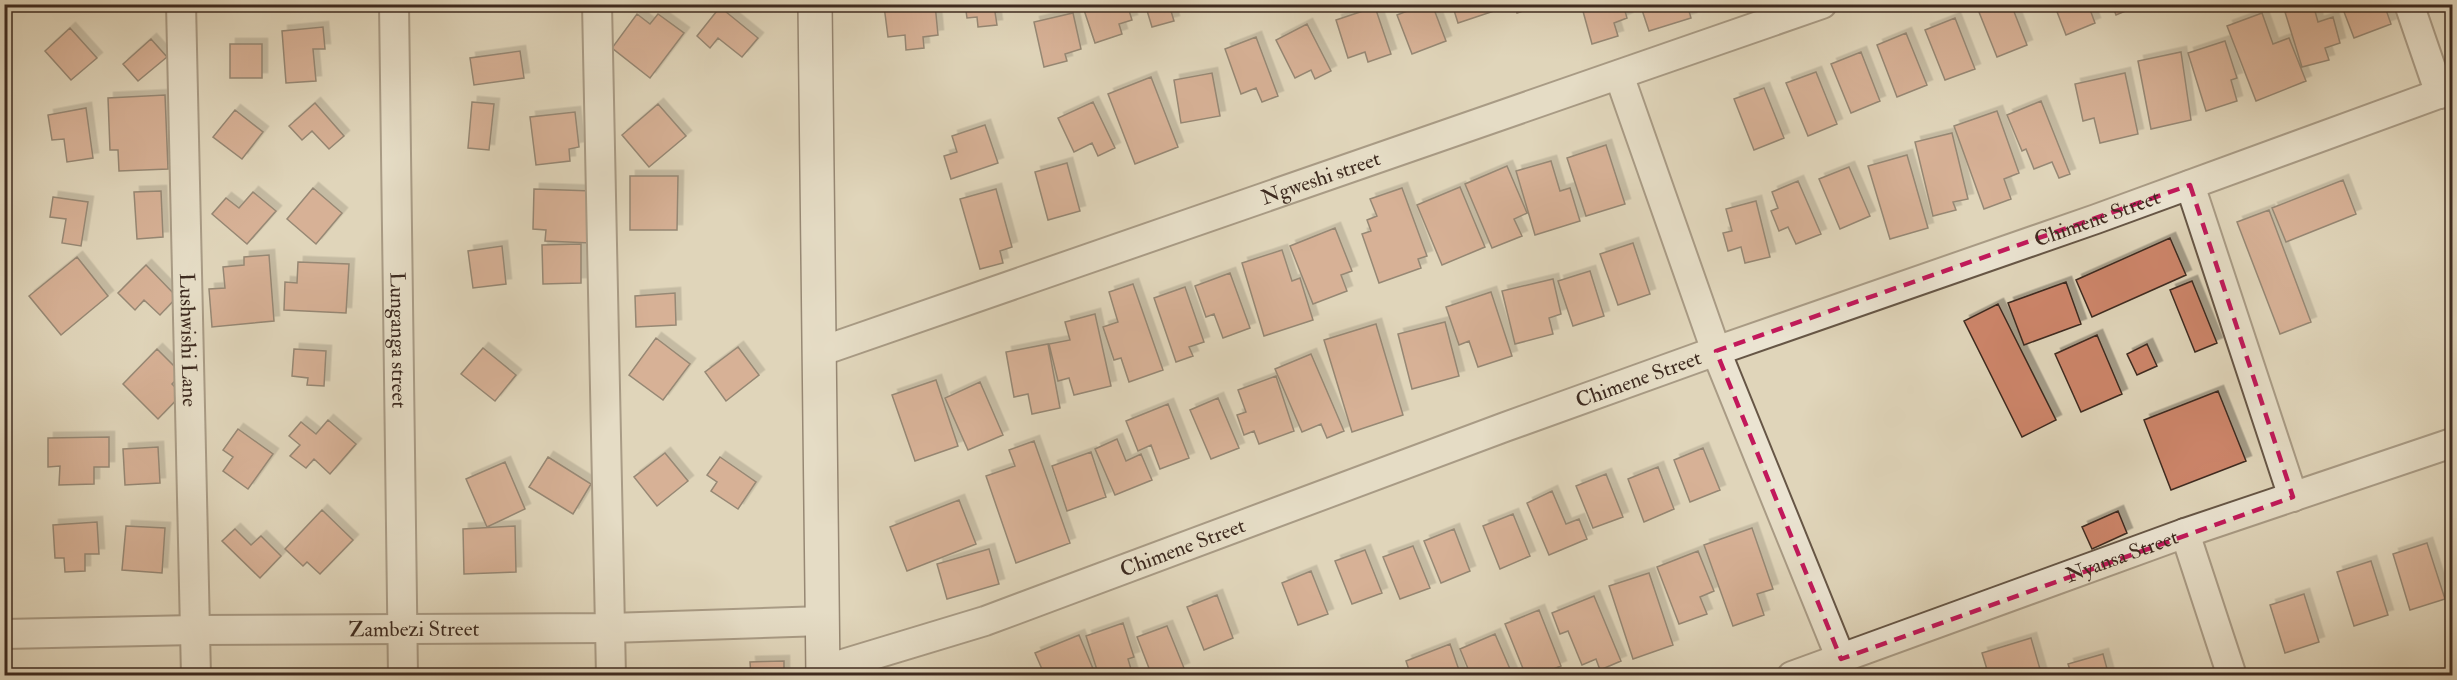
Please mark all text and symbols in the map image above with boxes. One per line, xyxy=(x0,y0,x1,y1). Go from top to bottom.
street label: Ngweshi street xyxy=(1258,145,1384,212)
street label: Chimene Street xyxy=(2031,184,2164,253)
street label: Lunganga street xyxy=(384,272,412,408)
street label: Lushwishi Lane xyxy=(173,273,203,408)
street label: Chimene Street xyxy=(1572,344,1705,414)
street label: Chimene Street xyxy=(1116,512,1249,583)
street label: Nyansa Street xyxy=(2062,524,2182,589)
street label: Zambezi Street xyxy=(349,616,479,643)

